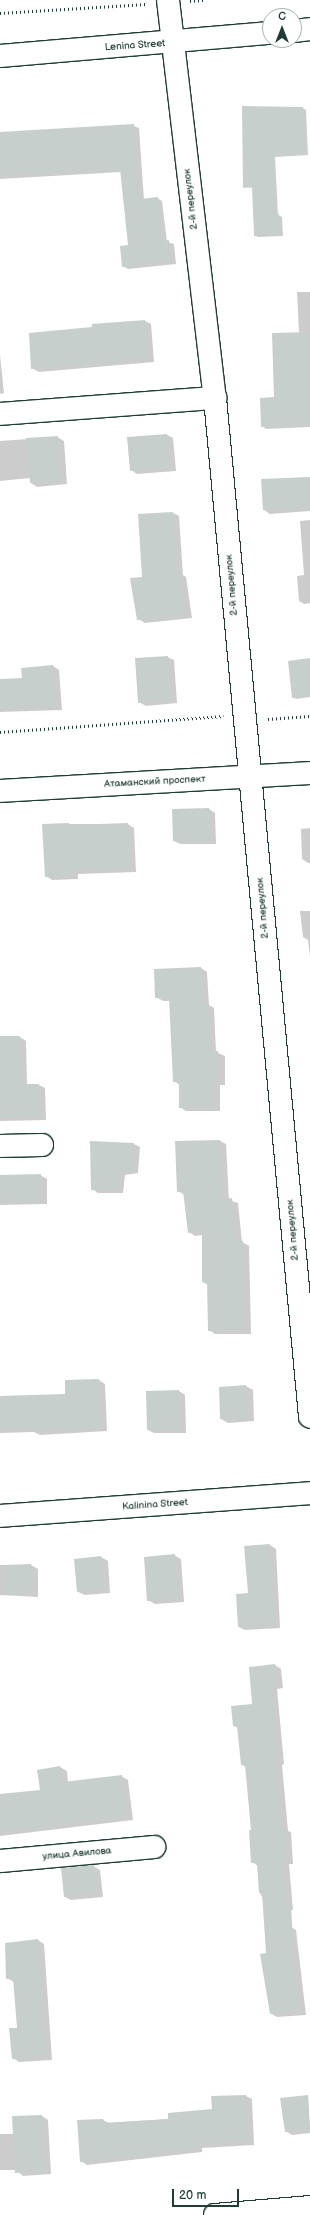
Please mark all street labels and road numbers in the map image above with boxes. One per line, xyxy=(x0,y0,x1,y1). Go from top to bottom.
street label: Lenina Street xyxy=(104,38,166,54)
street label: 2-й переулок xyxy=(181,168,201,230)
street label: 2-й переулок xyxy=(223,554,241,616)
street label: Атаманский проспект xyxy=(104,773,206,791)
street label: 2-й переулок xyxy=(254,877,272,939)
street label: 2-й переулок xyxy=(284,1199,302,1261)
street label: Kalinina Street xyxy=(122,1497,188,1513)
street label: улица Авилова xyxy=(42,1845,112,1863)

